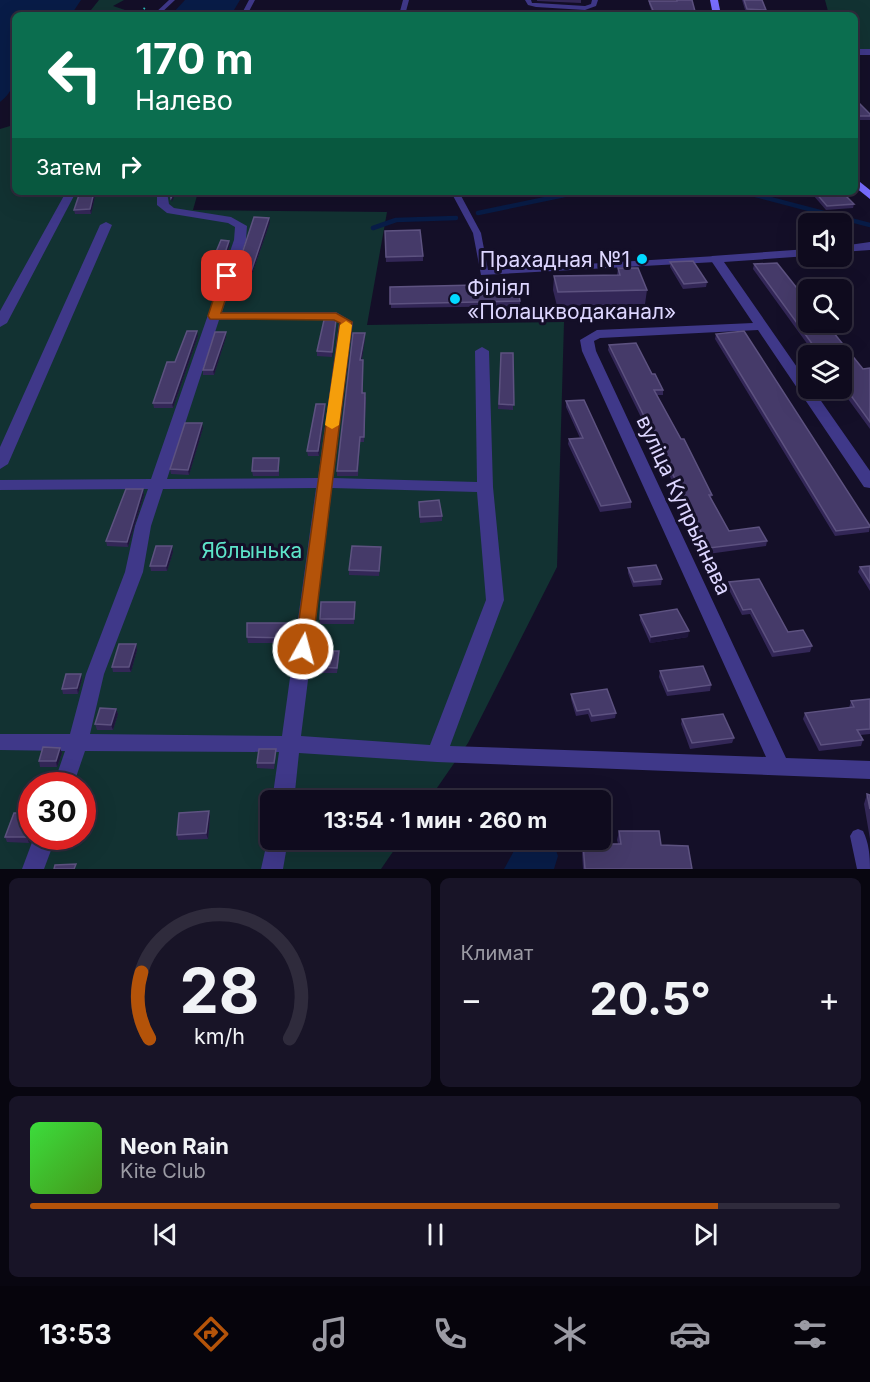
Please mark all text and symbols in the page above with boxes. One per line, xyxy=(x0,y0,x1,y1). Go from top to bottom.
text: 170 m xyxy=(135,33,253,84)
icon: left xyxy=(36,36,114,114)
text: Налево xyxy=(135,84,233,117)
icon: right xyxy=(114,150,147,183)
text: Затем xyxy=(36,154,102,180)
map controls xyxy=(798,213,852,399)
button: sound xyxy=(798,213,852,267)
place label: Прахадная №1 xyxy=(480,247,630,272)
pin xyxy=(201,250,252,301)
marker: Прахадная №1 xyxy=(635,252,649,266)
icon: arrive xyxy=(210,259,243,292)
place label: Філіял «Полацкводаканал» xyxy=(467,275,676,324)
button: search xyxy=(798,279,852,333)
marker: Філіял «Полацкводаканал» xyxy=(448,292,462,306)
button: layers xyxy=(798,345,852,399)
street label: вуліца Купрыянава xyxy=(631,411,737,599)
park label: Яблынька xyxy=(202,538,302,563)
position arrow xyxy=(271,617,335,681)
speed limit sign: 30 xyxy=(18,772,96,850)
text: 13:54 · 1 мин · 260 m xyxy=(324,807,547,833)
text: Климат xyxy=(461,941,533,965)
text: 28 xyxy=(180,953,260,1028)
text: 20.5° xyxy=(590,971,711,1026)
text: − xyxy=(461,979,482,1019)
text: + xyxy=(818,979,840,1019)
text: km/h xyxy=(194,1024,245,1050)
text: Neon Rain xyxy=(120,1133,229,1159)
text: Kite Club xyxy=(120,1159,206,1183)
icon: previous xyxy=(149,1218,182,1251)
icon: pause xyxy=(419,1218,452,1251)
icon: next xyxy=(689,1218,722,1251)
icon: directions xyxy=(190,1313,232,1355)
icon: music xyxy=(309,1313,351,1355)
icon: phone xyxy=(429,1313,471,1355)
icon: climate xyxy=(549,1313,591,1355)
icon: car xyxy=(669,1313,711,1355)
icon: filters xyxy=(789,1313,831,1355)
text: 13:53 xyxy=(39,1318,112,1351)

